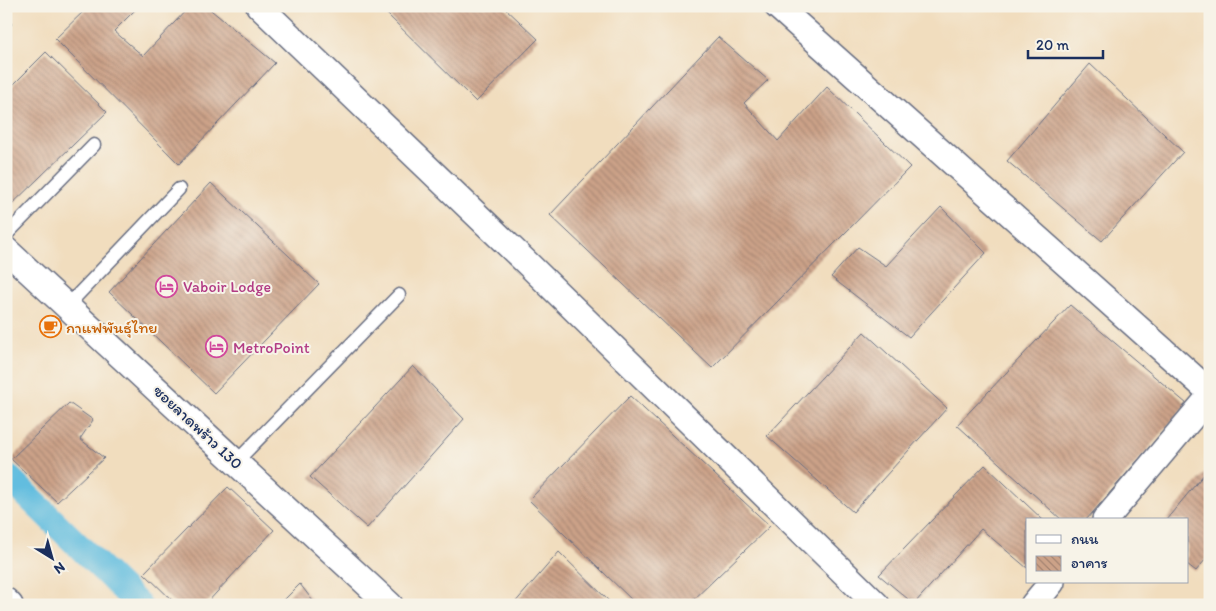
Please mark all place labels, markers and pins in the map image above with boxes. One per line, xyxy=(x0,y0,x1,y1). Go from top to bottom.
hotel icon: Vaboir Lodge xyxy=(155,274,179,298)
place label: Vaboir Lodge xyxy=(183,277,271,296)
cafe icon: กาแฟพันธุ์ไทย xyxy=(38,315,62,339)
place label: กาแฟพันธุ์ไทย xyxy=(66,318,157,338)
hotel icon: MetroPoint xyxy=(205,335,229,359)
place label: MetroPoint xyxy=(233,338,310,357)

